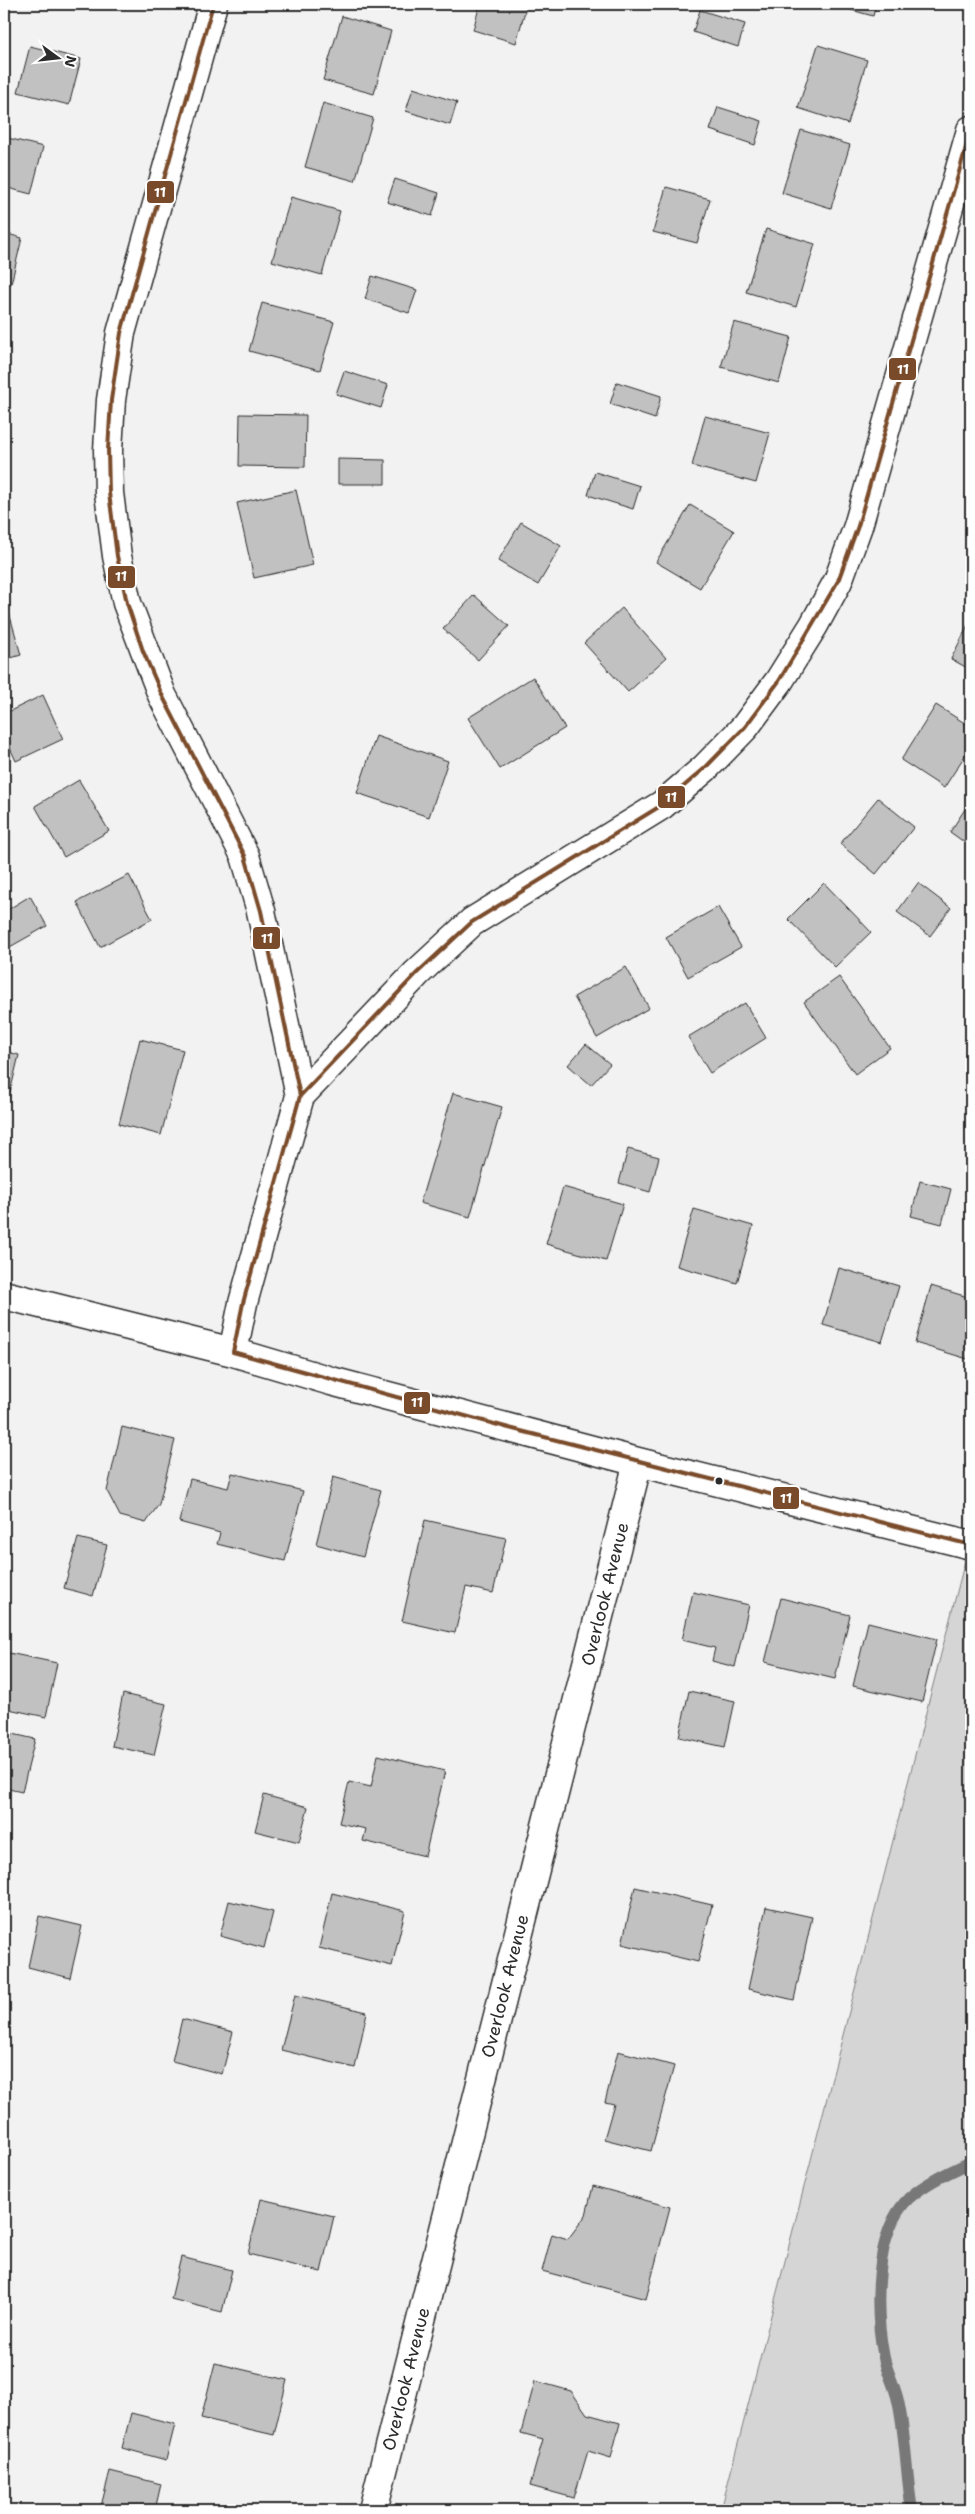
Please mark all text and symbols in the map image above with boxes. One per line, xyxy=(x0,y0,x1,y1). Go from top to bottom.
north arrow xyxy=(32,32,82,82)
text: N xyxy=(60,54,81,69)
line badge: 11 xyxy=(146,180,175,204)
text: 11 xyxy=(154,183,166,201)
line badge: 11 xyxy=(888,357,917,381)
text: 11 xyxy=(897,360,909,378)
line badge: 11 xyxy=(107,565,136,589)
text: 11 xyxy=(115,567,127,585)
line badge: 11 xyxy=(657,785,686,809)
text: 11 xyxy=(665,788,677,806)
line badge: 11 xyxy=(252,926,281,950)
text: 11 xyxy=(261,929,273,947)
line badge: 11 xyxy=(403,1391,431,1415)
text: 11 xyxy=(411,1393,423,1411)
unlabelled marker xyxy=(714,1476,724,1486)
line badge: 11 xyxy=(772,1486,800,1510)
text: 11 xyxy=(780,1489,792,1507)
street label: Overlook Avenue xyxy=(576,1520,634,1668)
street label: Overlook Avenue xyxy=(476,1912,534,2060)
street label: Overlook Avenue xyxy=(377,2305,435,2453)

